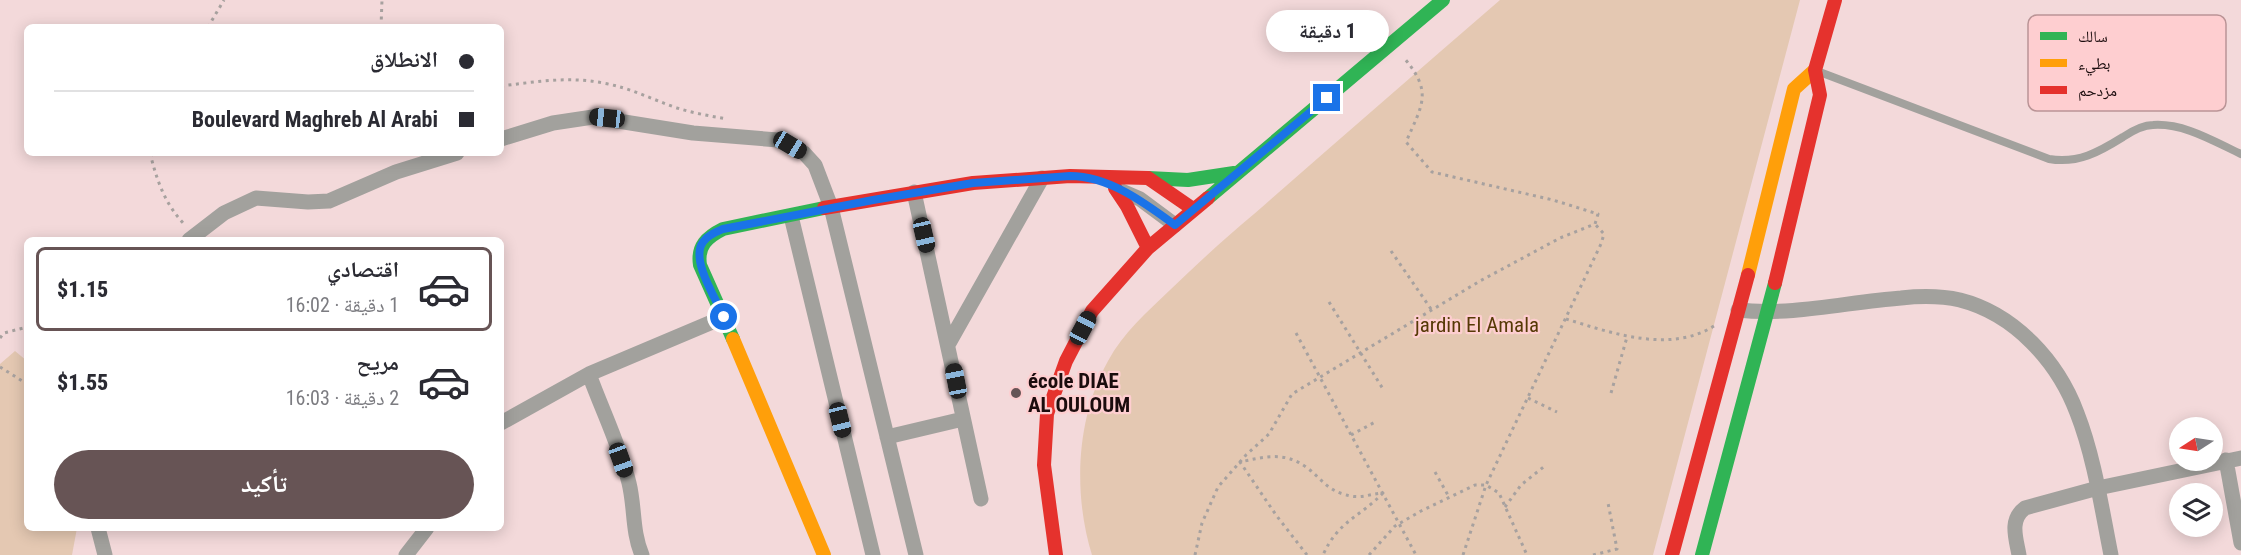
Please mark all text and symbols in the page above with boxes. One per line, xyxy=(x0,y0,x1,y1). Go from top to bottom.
callout: 1 دقيقة xyxy=(1266,11,1388,53)
legend xyxy=(2028,15,2226,111)
text: 1 دقيقة xyxy=(1299,19,1356,43)
text: سالك xyxy=(2078,27,2108,46)
text: الانطلاق xyxy=(370,47,438,72)
text: بطيء xyxy=(2078,54,2110,76)
text: مزدحم xyxy=(2078,81,2117,101)
route end xyxy=(1313,84,1340,111)
text: Boulevard Maghreb Al Arabi xyxy=(192,107,438,132)
car xyxy=(588,107,626,129)
car xyxy=(770,128,810,162)
car xyxy=(911,215,937,255)
text: اقتصادي xyxy=(327,257,399,282)
icon: car xyxy=(417,262,471,316)
text: $1.15 xyxy=(57,277,108,302)
text: 1 دقيقة · 16:02 xyxy=(286,293,399,317)
route start xyxy=(710,303,737,330)
car xyxy=(1067,308,1099,348)
park label: jardin El Amala xyxy=(1414,313,1539,337)
text: مريح xyxy=(356,350,399,375)
icon: car xyxy=(417,355,471,409)
car xyxy=(944,362,968,400)
place label: école DIAE AL OULOUM xyxy=(1028,369,1130,417)
text: $1.55 xyxy=(57,370,108,395)
text: 2 دقيقة · 16:03 xyxy=(286,386,399,410)
marker: école DIAE AL OULOUM xyxy=(1009,386,1023,400)
car xyxy=(827,400,853,440)
north arrow xyxy=(2169,417,2223,471)
map controls xyxy=(2169,417,2223,537)
car xyxy=(606,440,636,480)
button: تأكيد xyxy=(54,450,474,519)
button: layers xyxy=(2169,483,2223,537)

